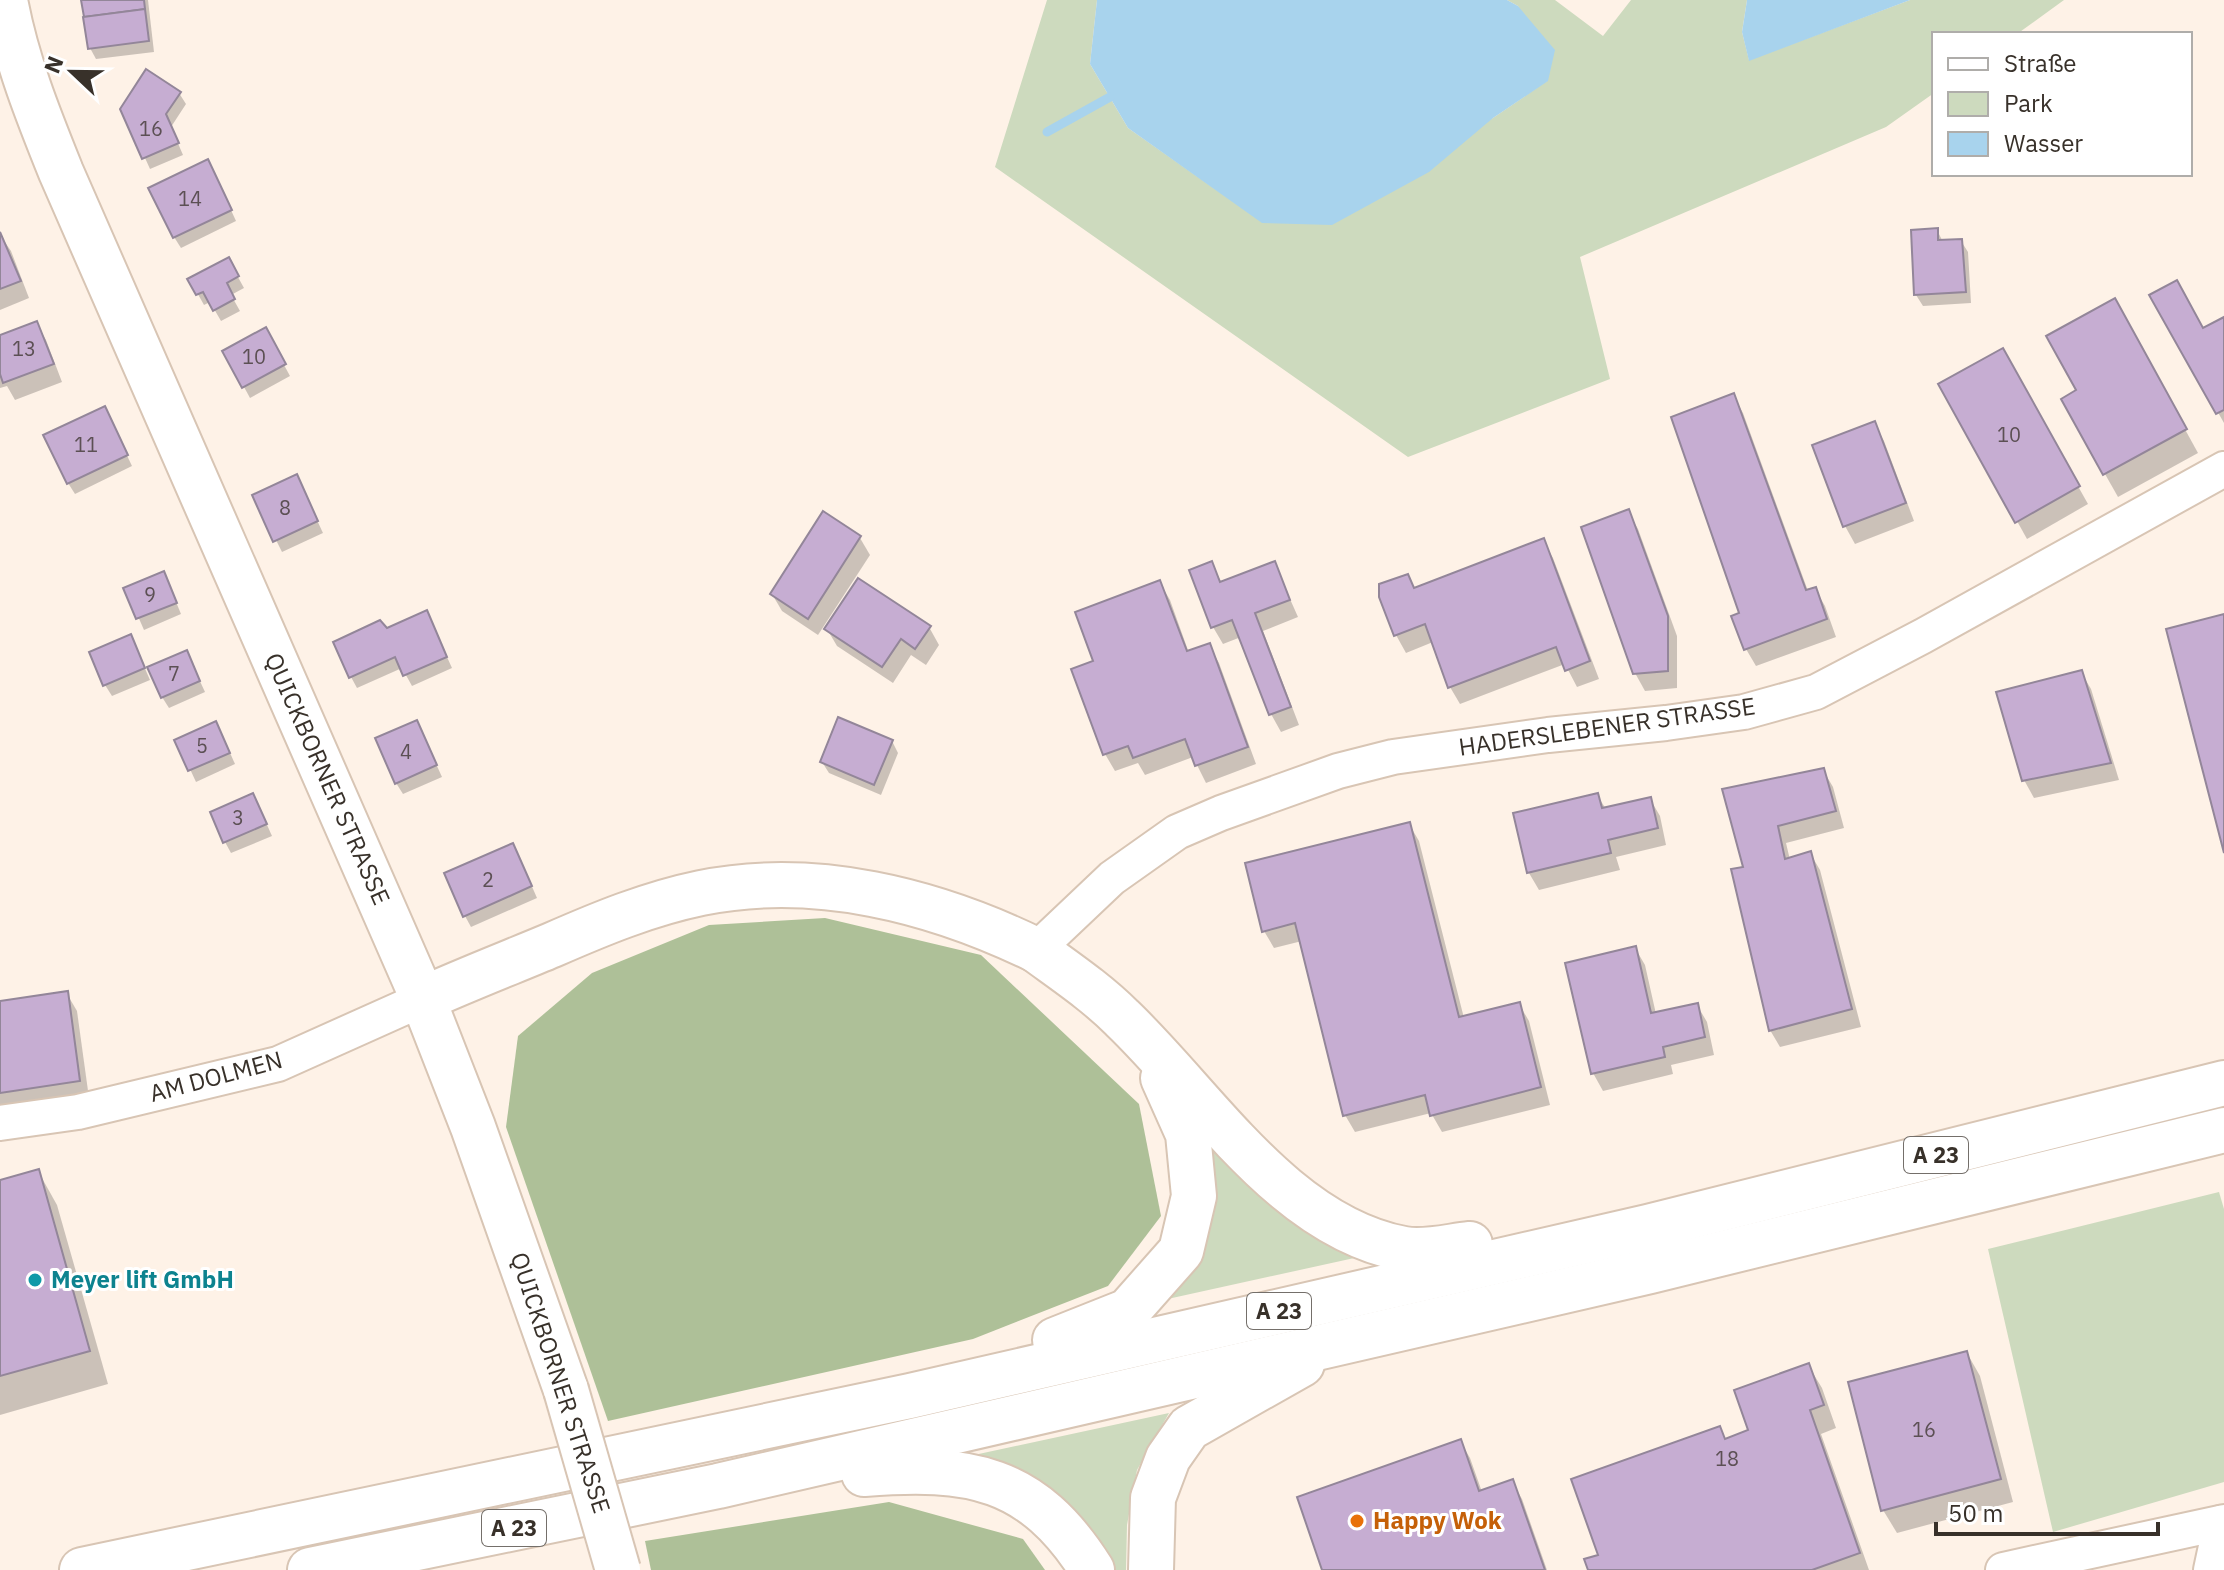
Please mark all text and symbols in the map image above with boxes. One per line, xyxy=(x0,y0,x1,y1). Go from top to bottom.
north arrow xyxy=(32,32,112,112)
legend xyxy=(1932,32,2192,176)
text: Straße xyxy=(2004,47,2076,79)
text: N xyxy=(37,52,69,77)
text: Park xyxy=(2004,87,2053,119)
house number: 16 xyxy=(139,115,163,142)
text: Wasser xyxy=(2004,127,2083,159)
house number: 14 xyxy=(178,185,202,212)
house number: 13 xyxy=(12,335,36,362)
house number: 10 xyxy=(242,343,266,370)
house number: 10 xyxy=(1997,421,2021,448)
house number: 11 xyxy=(74,431,98,458)
house number: 8 xyxy=(279,494,291,521)
house number: 9 xyxy=(144,581,156,608)
street label: QUICKBORNER STRASSE xyxy=(258,648,398,910)
house number: 7 xyxy=(168,660,180,687)
street label: HADERSLEBENER STRASSE xyxy=(1457,689,1757,763)
house number: 5 xyxy=(196,732,208,759)
house number: 4 xyxy=(400,738,412,765)
house number: 3 xyxy=(232,804,244,831)
house number: 2 xyxy=(482,866,494,893)
street label: AM DOLMEN xyxy=(146,1043,286,1109)
road number: A 23 xyxy=(1904,1137,1968,1173)
street label: QUICKBORNER STRASSE xyxy=(504,1248,618,1517)
place label: Meyer lift GmbH xyxy=(51,1263,234,1295)
marker: Meyer lift GmbH xyxy=(26,1271,44,1289)
road number: A 23 xyxy=(1247,1293,1311,1329)
house number: 16 xyxy=(1912,1416,1936,1443)
house number: 18 xyxy=(1715,1445,1739,1472)
scale bar xyxy=(1936,1486,2158,1536)
text: 50 m xyxy=(1948,1497,2003,1529)
place label: Happy Wok xyxy=(1373,1504,1502,1536)
road number: A 23 xyxy=(482,1510,546,1546)
marker: Happy Wok xyxy=(1348,1512,1366,1530)

